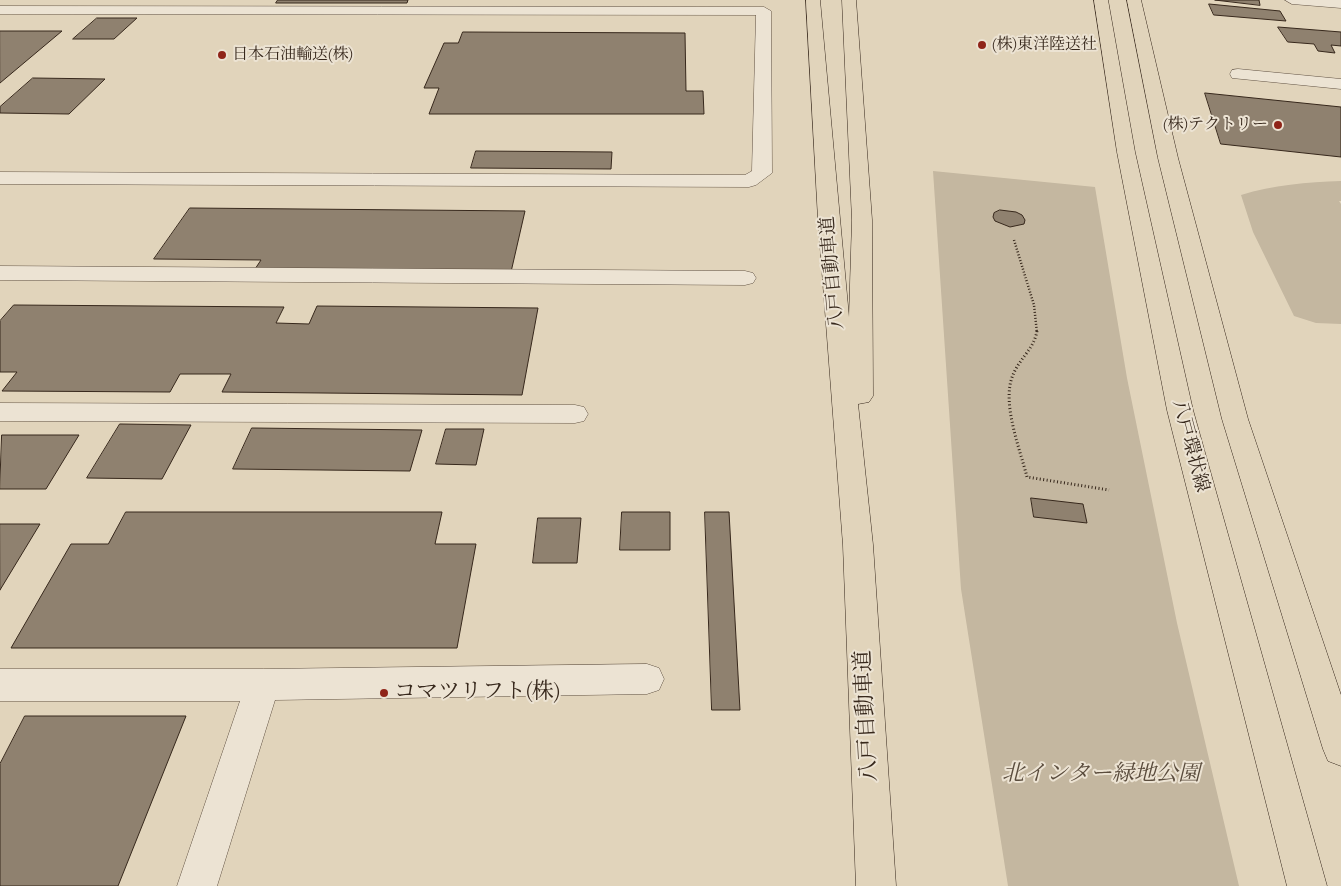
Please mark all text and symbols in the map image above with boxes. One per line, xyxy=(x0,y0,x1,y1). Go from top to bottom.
place label: (株)東洋陸送社 xyxy=(992,35,1097,55)
marker: (株)東洋陸送社 xyxy=(976,39,988,51)
place label: 日本石油輸送(株) xyxy=(232,45,353,65)
marker: 日本石油輸送(株) xyxy=(216,49,228,61)
place label: (株)テクトリー xyxy=(1163,115,1268,135)
marker: (株)テクトリー xyxy=(1272,119,1284,131)
street label: 八戸自動車道 xyxy=(817,215,849,331)
street label: 八戸環状線 xyxy=(1167,397,1213,495)
street label: 八戸自動車道 xyxy=(850,649,884,783)
place label: コマツリフト(株) xyxy=(394,680,560,706)
marker: コマツリフト(株) xyxy=(378,687,390,699)
park label: 北インター緑地公園 xyxy=(1002,762,1200,788)

